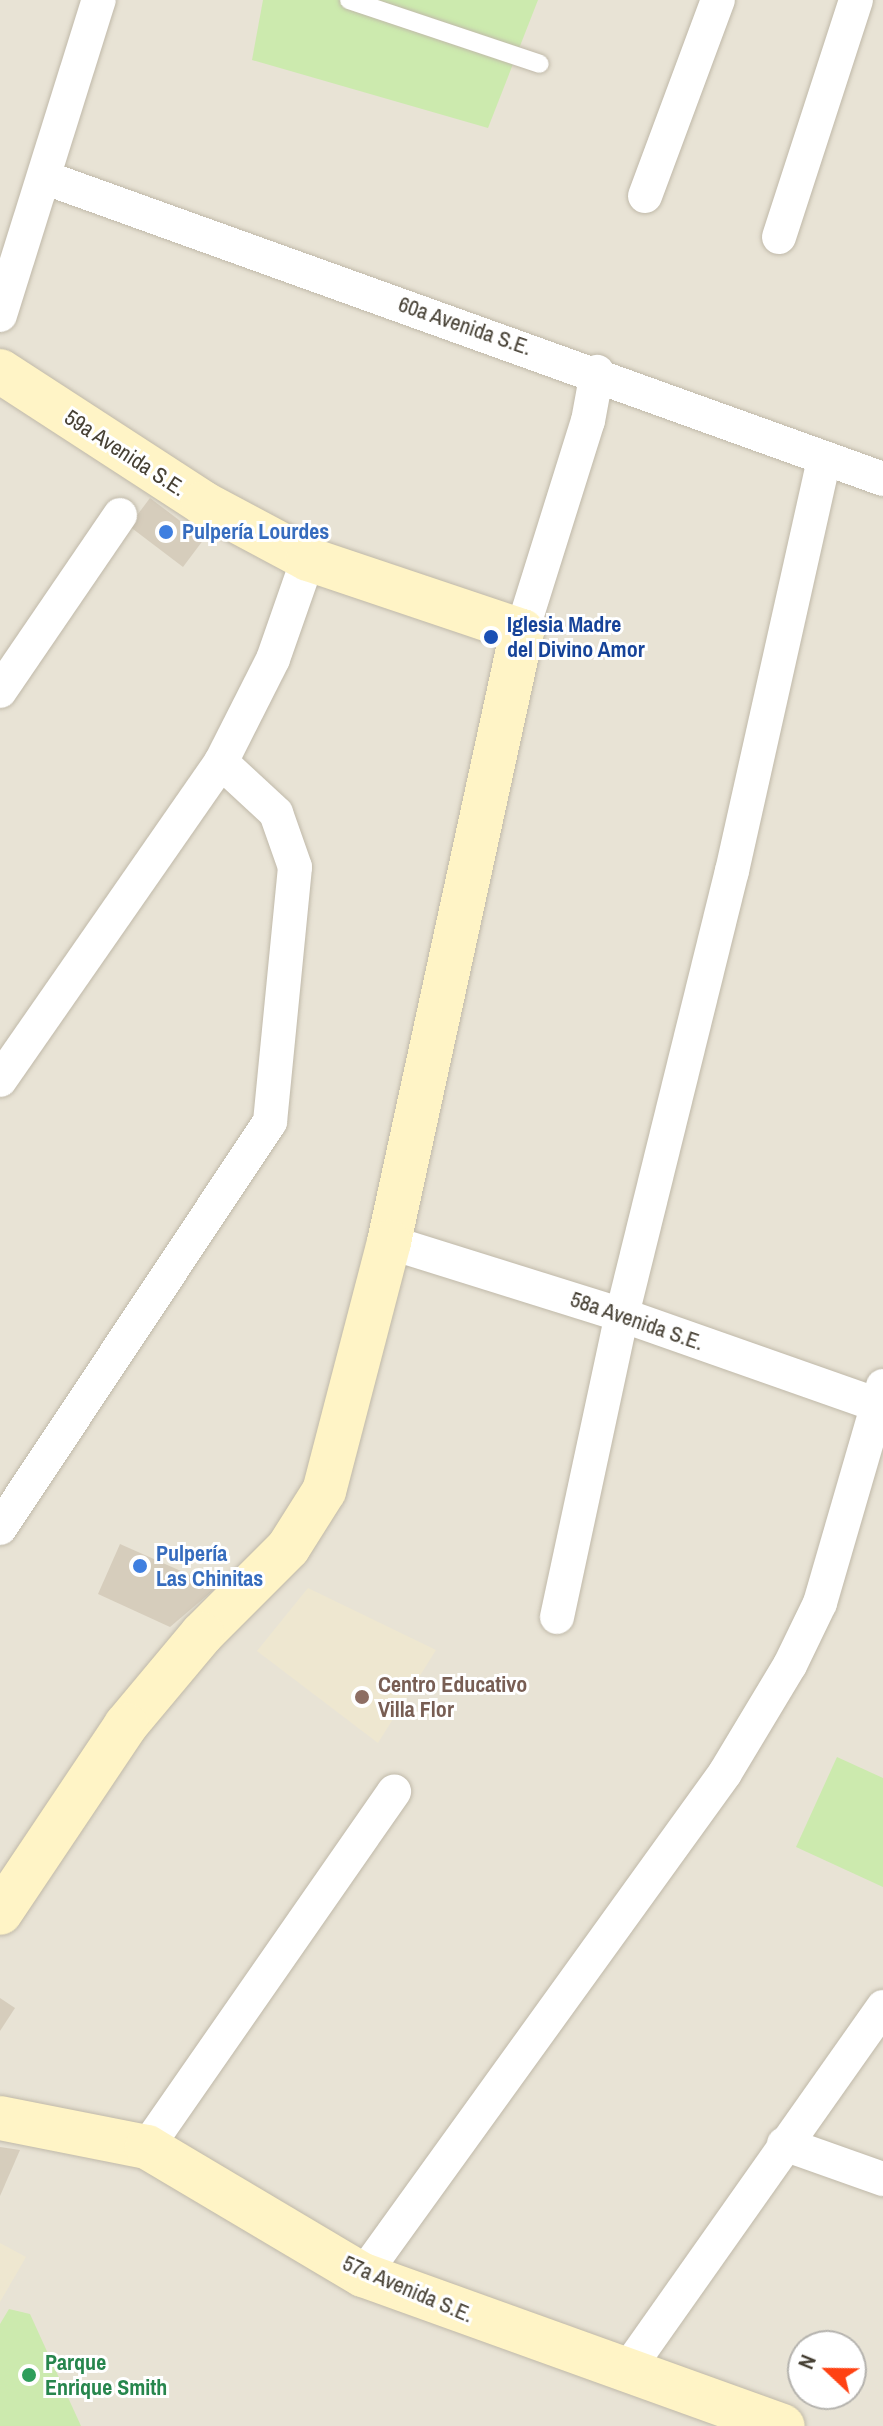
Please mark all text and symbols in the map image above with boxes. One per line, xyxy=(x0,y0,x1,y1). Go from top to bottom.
street label: 60a Avenida S.E. xyxy=(394,291,536,361)
street label: 59a Avenida S.E. xyxy=(59,404,191,502)
place label: Pulpería Lourdes xyxy=(182,519,329,545)
marker: Pulpería Lourdes xyxy=(157,523,175,541)
place label: Iglesia Madre del Divino Amor xyxy=(507,611,645,662)
marker: Iglesia Madre del Divino Amor xyxy=(482,628,500,646)
street label: 58a Avenida S.E. xyxy=(566,1286,708,1356)
place label: Pulpería Las Chinitas xyxy=(156,1540,263,1592)
marker: Pulpería Las Chinitas xyxy=(131,1557,149,1575)
place label: Centro Educativo Villa Flor xyxy=(378,1671,527,1722)
marker: Centro Educativo Villa Flor xyxy=(353,1688,371,1706)
street label: 57a Avenida S.E. xyxy=(338,2249,478,2329)
north arrow xyxy=(787,2330,867,2410)
place label: Parque Enrique Smith xyxy=(45,2349,167,2400)
text: N xyxy=(790,2350,823,2373)
marker: Parque Enrique Smith xyxy=(20,2366,38,2384)

